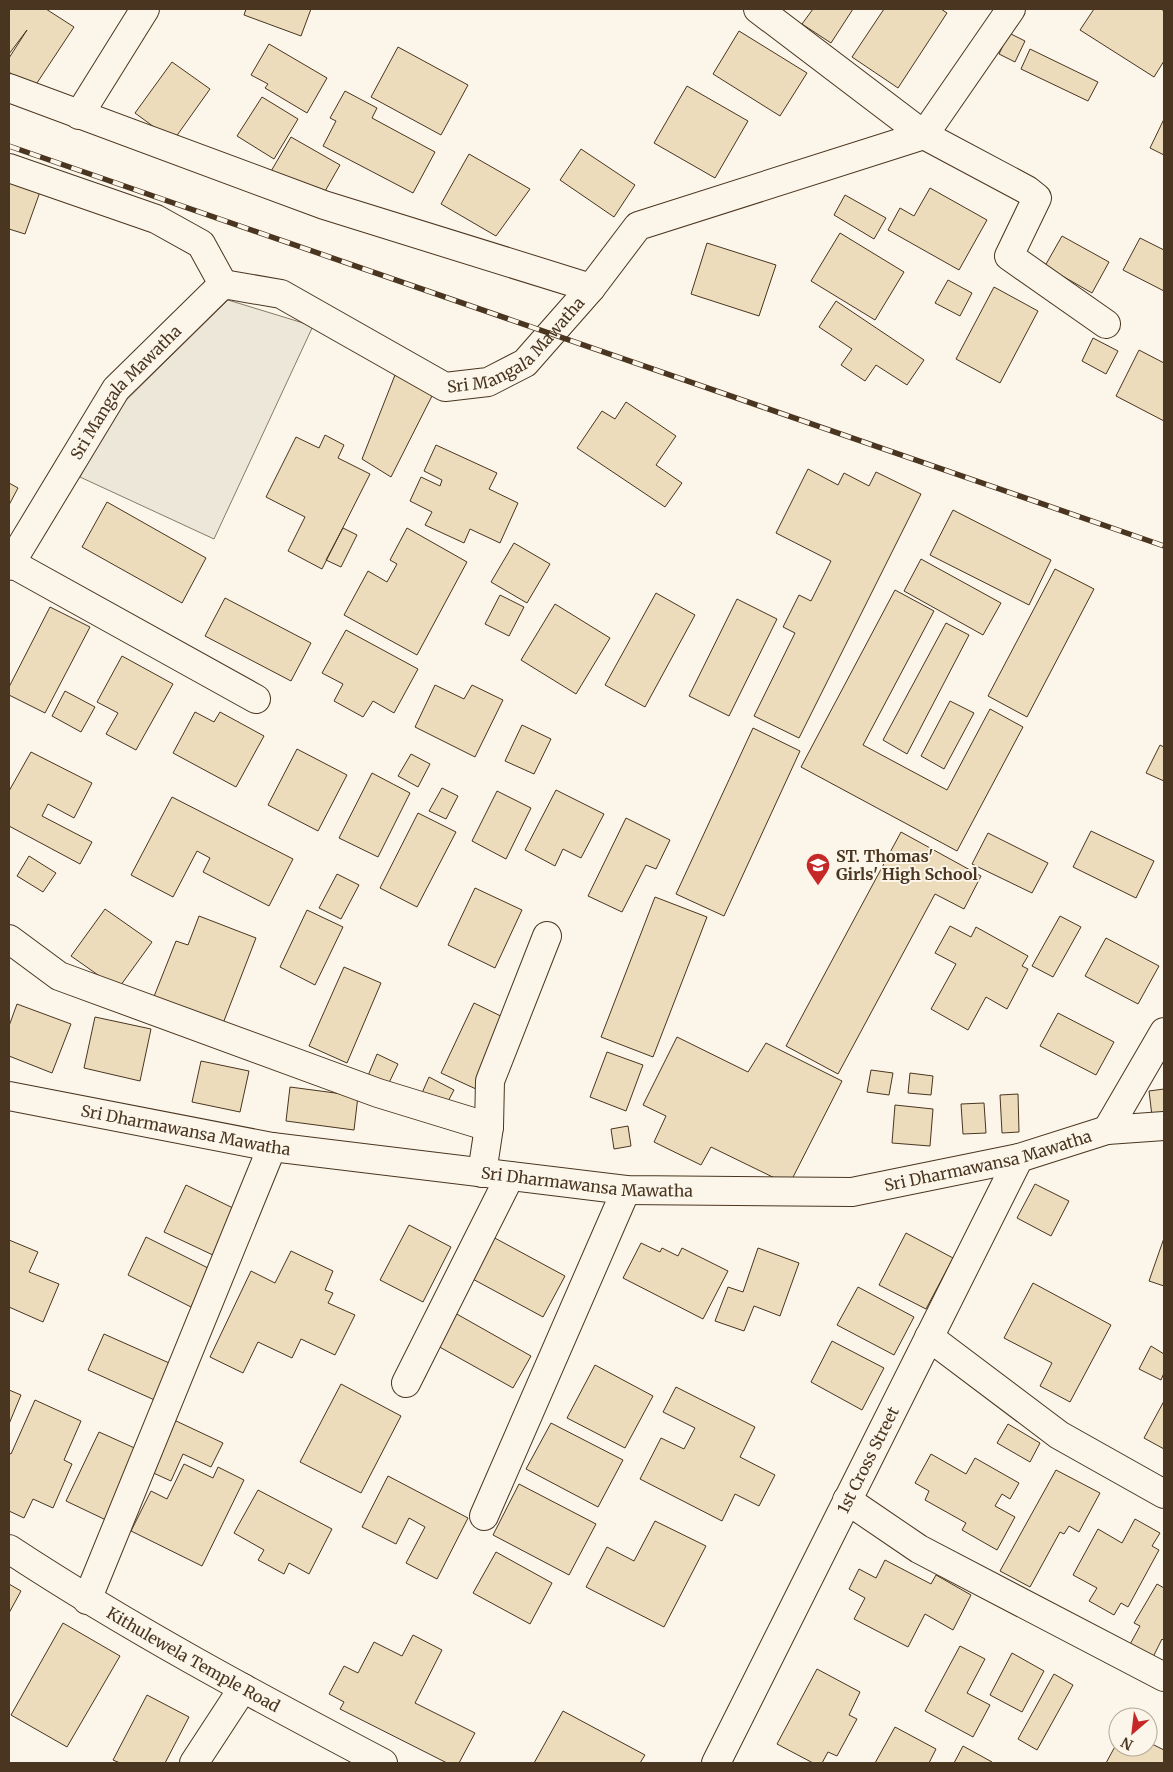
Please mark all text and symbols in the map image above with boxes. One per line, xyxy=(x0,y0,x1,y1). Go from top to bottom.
street label: Sri Mangala Mawatha xyxy=(446,292,589,397)
street label: Sri Mangala Mawatha xyxy=(66,321,185,463)
place label: ST. Thomas' Girls' High School xyxy=(836,846,978,884)
school or university icon: ST. Thomas' Girls' High School xyxy=(805,852,831,886)
street label: Sri Dharmawansa Mawatha xyxy=(79,1100,292,1159)
street label: Sri Dharmawansa Mawatha xyxy=(882,1125,1094,1195)
street label: Sri Dharmawansa Mawatha xyxy=(480,1162,693,1201)
street label: 1st Cross Street xyxy=(833,1403,903,1517)
street label: Kithulewela Temple Road xyxy=(103,1603,284,1716)
north arrow xyxy=(1108,1707,1158,1757)
text: N xyxy=(1118,1733,1136,1754)

